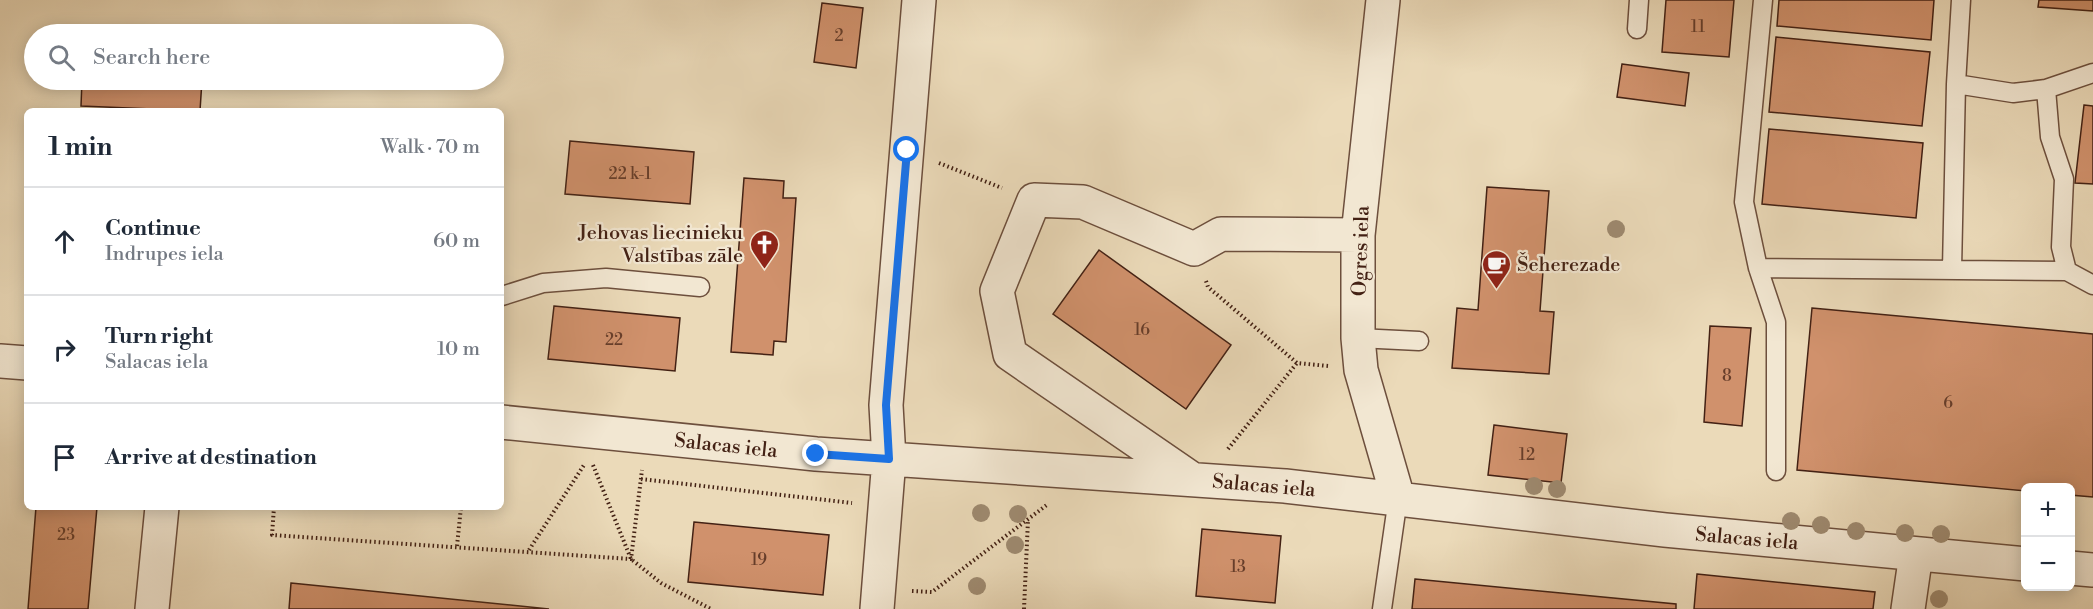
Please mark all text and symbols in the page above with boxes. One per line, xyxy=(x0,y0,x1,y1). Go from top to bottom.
house number: 11 xyxy=(1691,17,1705,37)
search box xyxy=(24,24,504,90)
house number: 2 xyxy=(834,26,844,46)
icon: search xyxy=(45,41,78,74)
text: Search here xyxy=(93,44,210,71)
text: 1 min xyxy=(48,131,113,163)
text: Walk · 70 m xyxy=(381,135,480,160)
route start xyxy=(893,136,919,162)
house number: 22 k-1 xyxy=(609,164,651,184)
street label: Ogres iela xyxy=(1347,204,1376,297)
text: Continue xyxy=(105,215,201,242)
place label: Jehovas liecinieku Valstības zāle xyxy=(577,221,744,269)
icon: ahead xyxy=(48,225,81,258)
church icon: Jehovas liecinieku Valstības zāle xyxy=(748,228,780,270)
text: 60 m xyxy=(433,229,480,254)
text: Indrupes iela xyxy=(105,242,224,267)
cafe icon: Šeherezade xyxy=(1480,248,1512,290)
place label: Šeherezade xyxy=(1517,252,1620,278)
house number: 16 xyxy=(1134,320,1150,340)
text: Turn right xyxy=(105,323,213,350)
house number: 22 xyxy=(605,330,623,350)
icon: right xyxy=(48,333,81,366)
text: 10 m xyxy=(437,337,480,362)
text: Salacas iela xyxy=(105,350,208,375)
house number: 8 xyxy=(1722,366,1732,386)
house number: 6 xyxy=(1943,393,1953,413)
street label: Salacas iela xyxy=(673,429,779,464)
route end xyxy=(802,440,828,466)
icon: arrive xyxy=(48,441,81,474)
text: Arrive at destination xyxy=(105,444,317,471)
house number: 12 xyxy=(1519,445,1535,465)
street label: Salacas iela xyxy=(1211,470,1317,504)
map controls xyxy=(2021,483,2075,591)
button: + xyxy=(2021,483,2075,537)
street label: Salacas iela xyxy=(1694,523,1800,557)
house number: 23 xyxy=(57,525,75,545)
button: − xyxy=(2021,537,2075,591)
house number: 19 xyxy=(751,550,767,570)
house number: 13 xyxy=(1230,557,1246,577)

